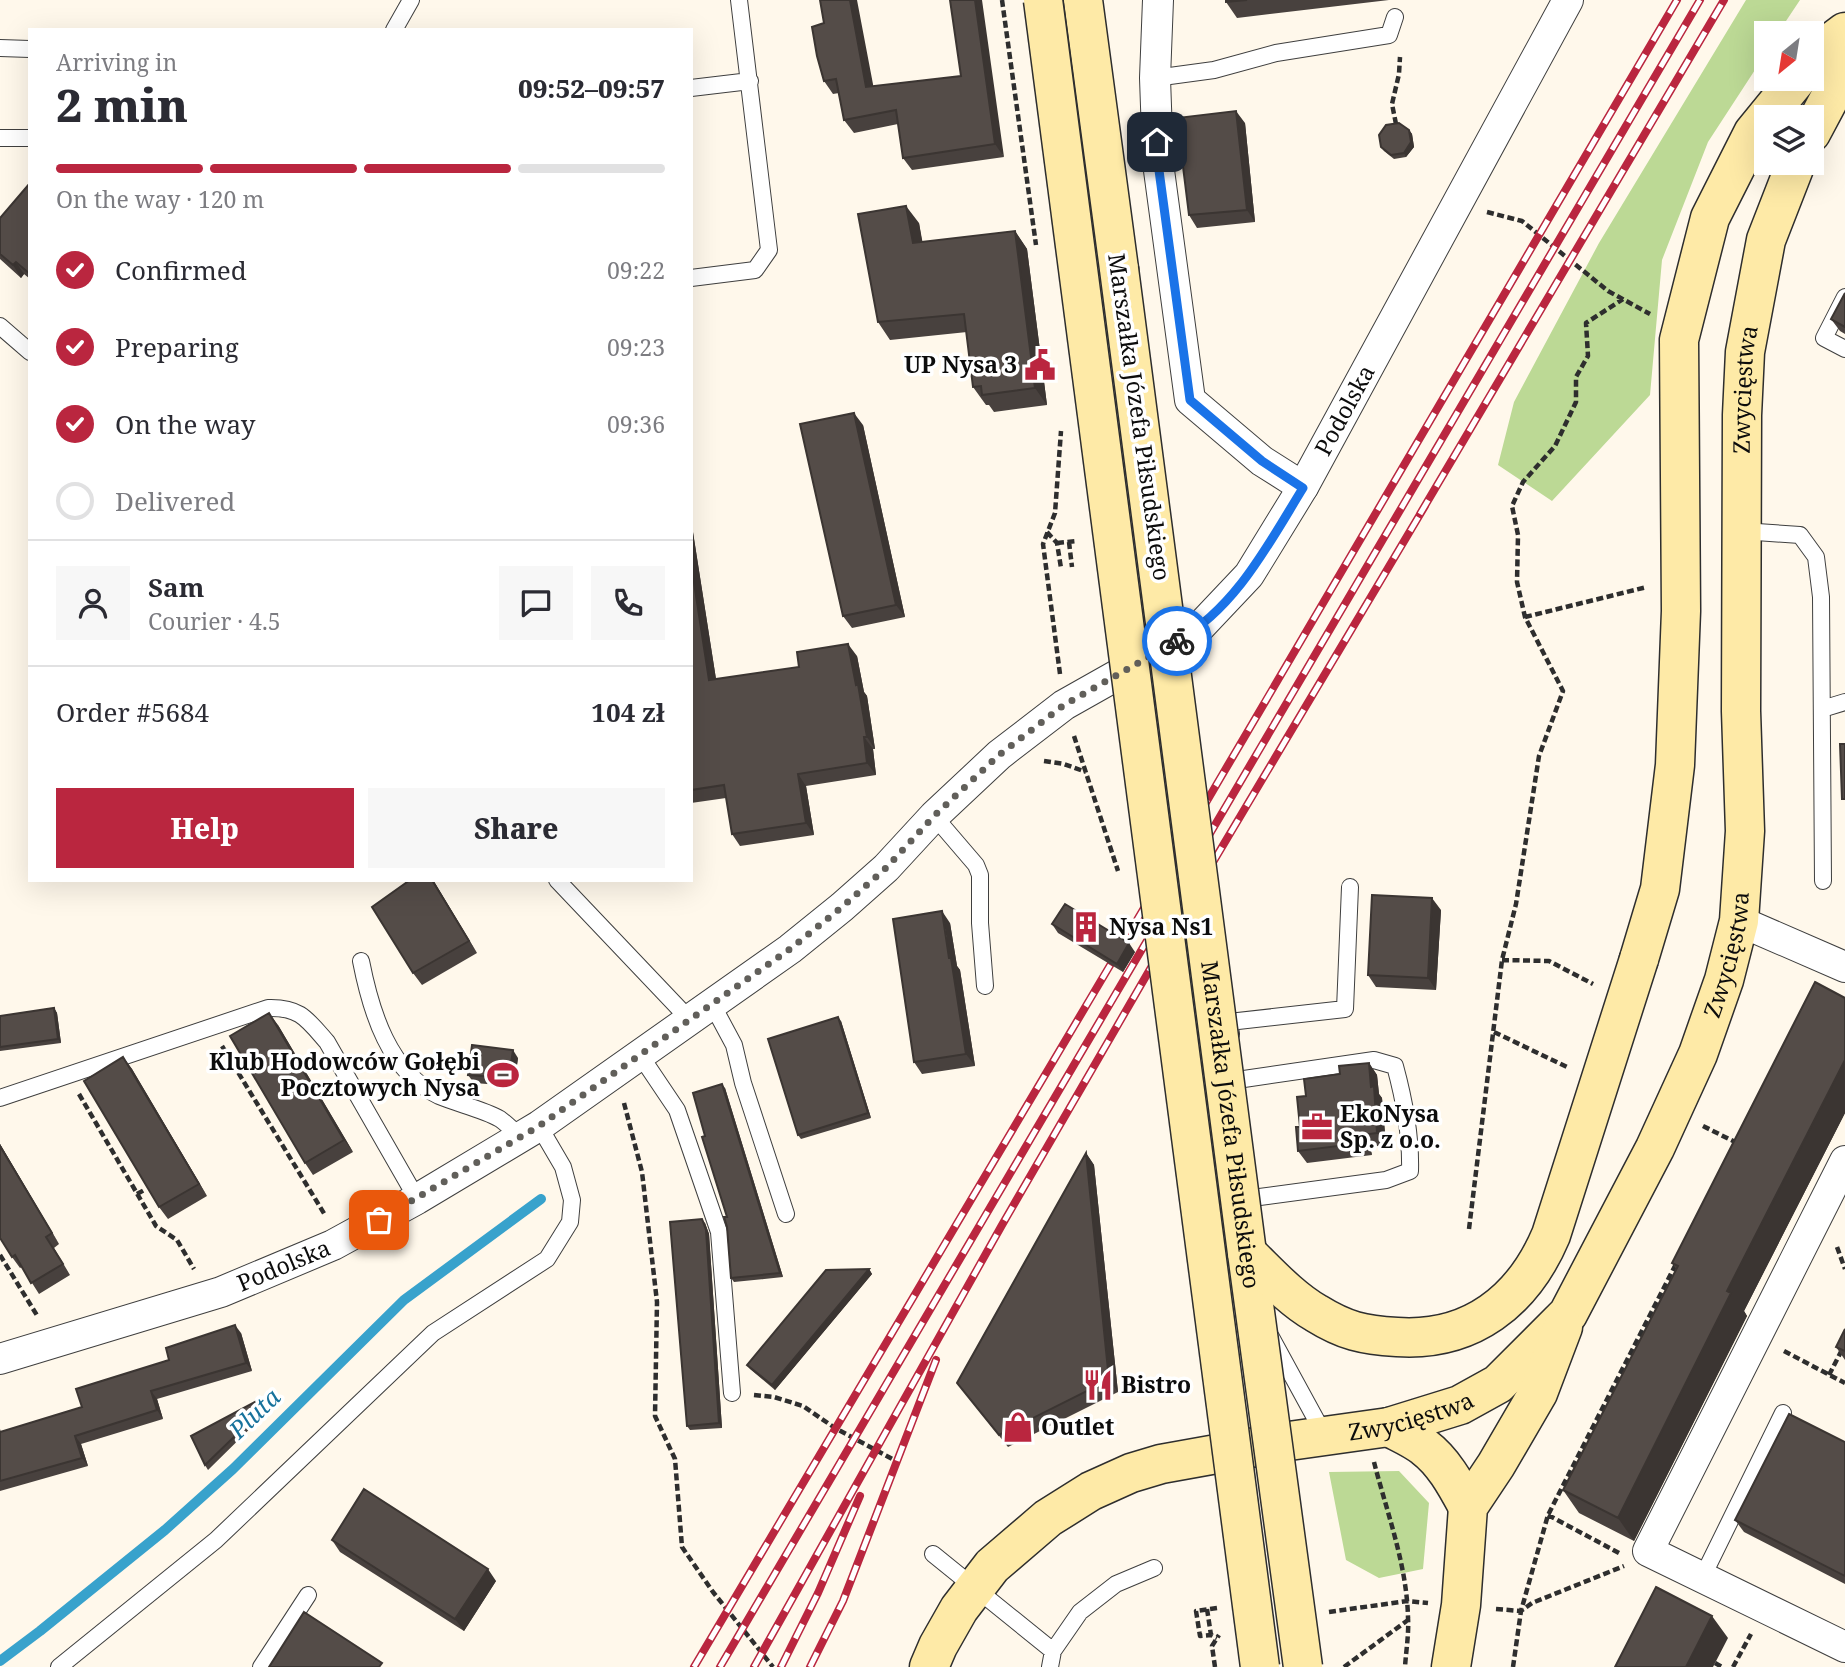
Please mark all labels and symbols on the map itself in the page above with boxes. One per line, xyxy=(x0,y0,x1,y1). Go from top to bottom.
north arrow xyxy=(1754,21,1824,91)
pin xyxy=(1127,112,1187,172)
street label: Marszałka Józefa Piłsudskiego xyxy=(1101,251,1179,583)
street label: Zwycięstwa xyxy=(1725,322,1765,454)
place label: UP Nysa 3 xyxy=(904,348,1017,380)
public building icon: UP Nysa 3 xyxy=(1023,348,1057,382)
street label: Podolska xyxy=(1306,359,1381,461)
courier xyxy=(1142,606,1212,676)
street label: Zwycięstwa xyxy=(1695,891,1756,1021)
building icon: Nysa Ns1 xyxy=(1069,910,1103,944)
place label: Nysa Ns1 xyxy=(1109,910,1213,942)
street label: Marszałka Józefa Piłsudskiego xyxy=(1194,959,1269,1291)
place label: Klub Hodowców Gołębi Pocztowych Nysa xyxy=(209,1045,480,1103)
sports icon: Klub Hodowców Gołębi Pocztowych Nysa xyxy=(486,1058,520,1092)
place label: EkoNysa Sp. z o.o. xyxy=(1340,1097,1441,1155)
office icon: EkoNysa Sp. z o.o. xyxy=(1300,1110,1334,1144)
pin xyxy=(349,1190,409,1250)
street label: Podolska xyxy=(232,1231,335,1299)
restaurant icon: Bistro xyxy=(1081,1368,1115,1402)
place label: Bistro xyxy=(1121,1368,1191,1400)
water label: Pluta xyxy=(220,1380,287,1446)
street label: Zwycięstwa xyxy=(1346,1383,1479,1447)
shop icon: Outlet xyxy=(1001,1410,1035,1444)
place label: Outlet xyxy=(1041,1410,1114,1442)

